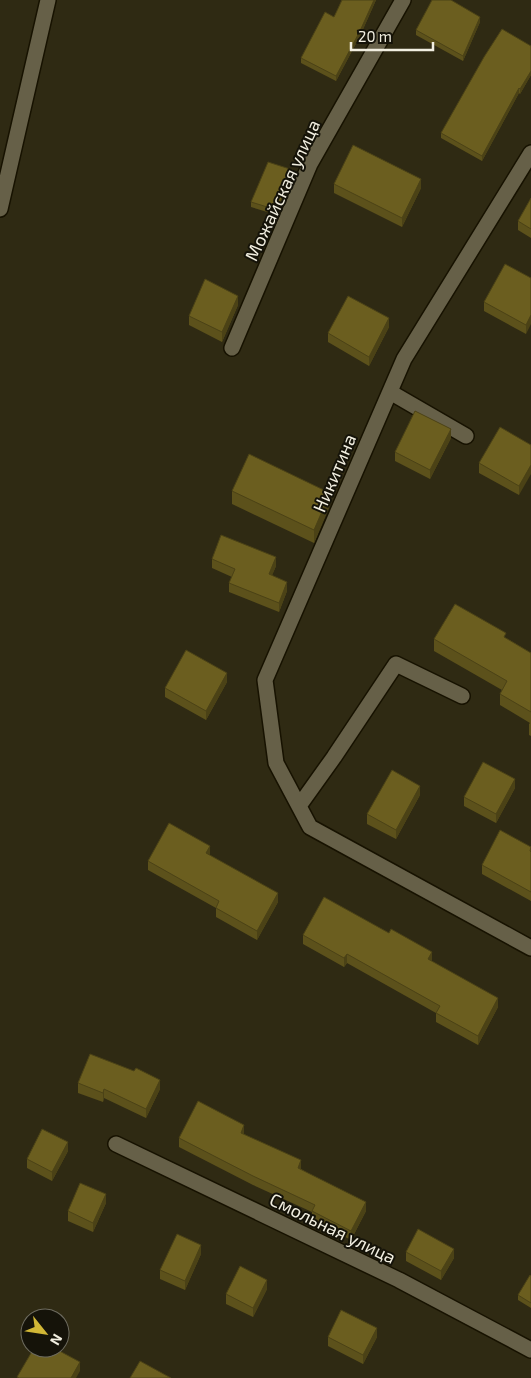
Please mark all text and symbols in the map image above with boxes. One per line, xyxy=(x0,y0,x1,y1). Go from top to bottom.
scale bar xyxy=(351,20,434,52)
text: 20 m xyxy=(358,27,392,45)
street label: Можайская улица xyxy=(240,116,324,264)
street label: Никитина xyxy=(308,431,360,515)
street label: Смольная улица xyxy=(266,1188,400,1268)
north arrow xyxy=(20,1308,70,1358)
text: N xyxy=(47,1331,67,1348)

